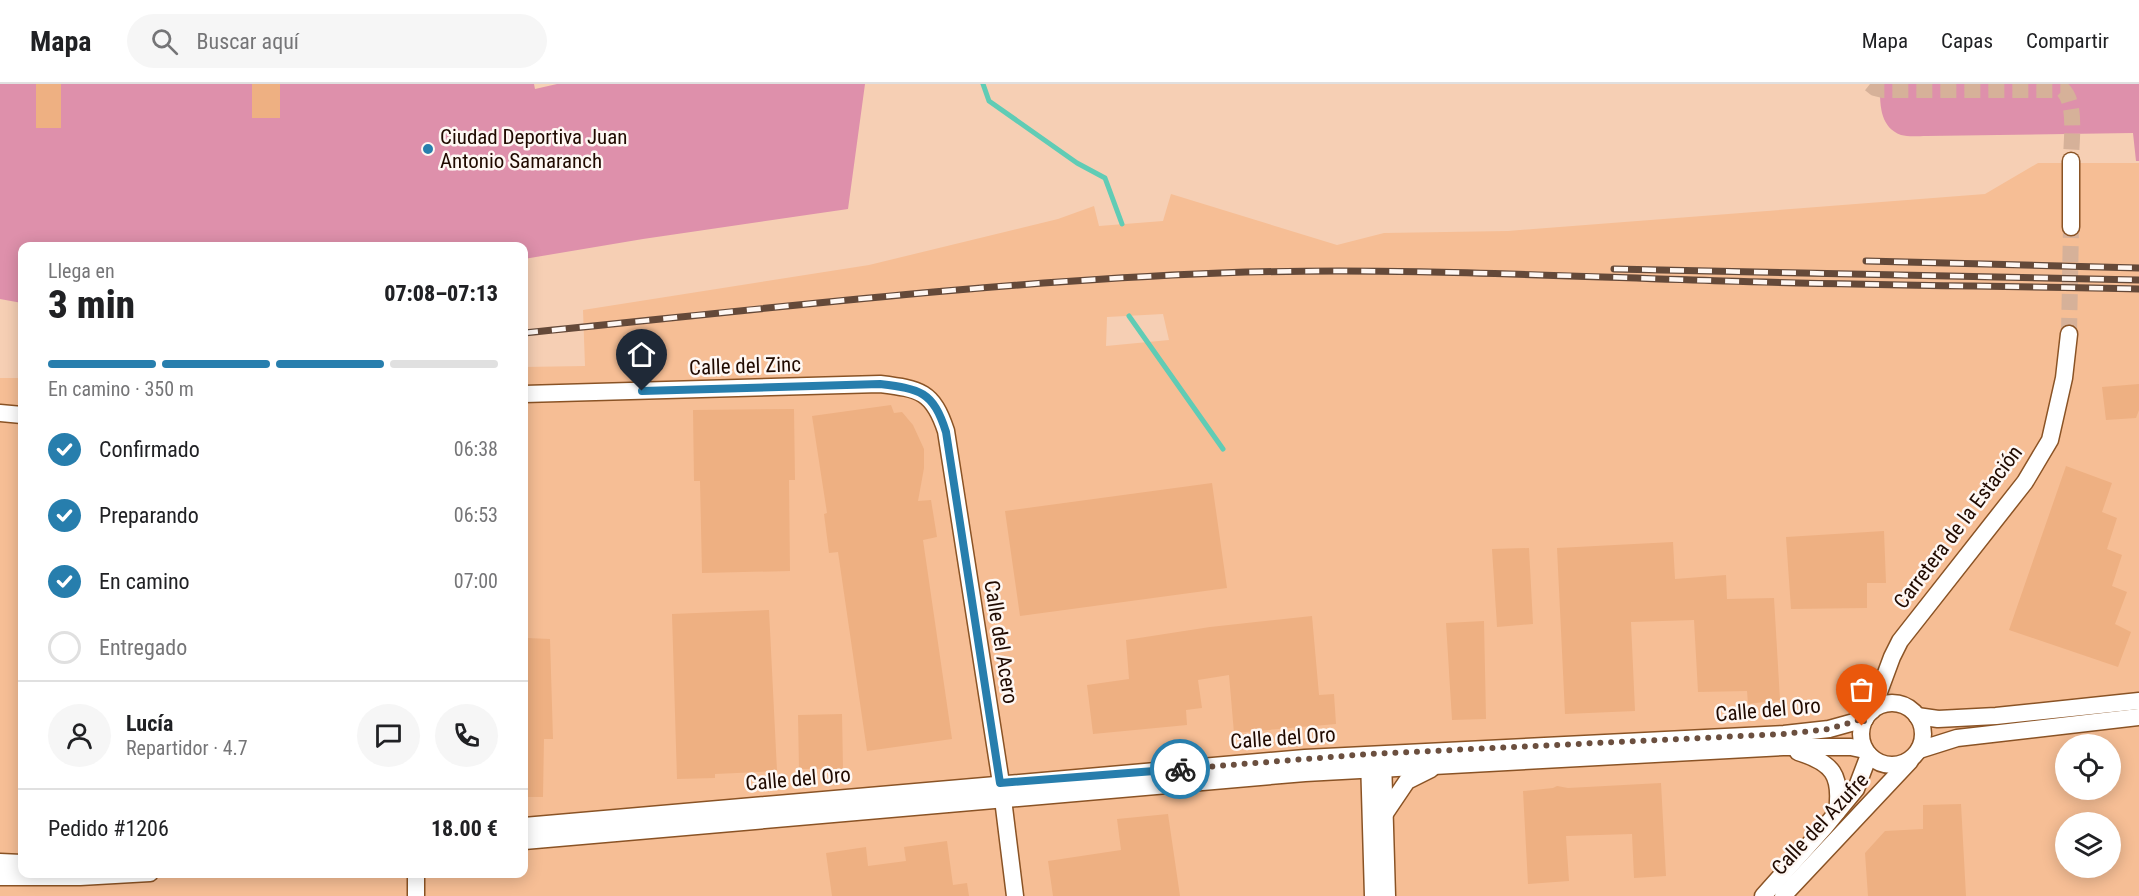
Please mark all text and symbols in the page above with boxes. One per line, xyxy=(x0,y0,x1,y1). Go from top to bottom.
search box xyxy=(127,14,547,68)
text: Mapa xyxy=(30,25,91,58)
icon: search xyxy=(148,25,181,58)
text: Buscar aquí xyxy=(196,29,299,54)
text: Mapa xyxy=(1862,29,1908,53)
text: Capas xyxy=(1941,29,1993,53)
text: Compartir xyxy=(2026,29,2109,53)
place label: Ciudad Deportiva Juan Antonio Samaranch xyxy=(440,125,628,173)
marker: Ciudad Deportiva Juan Antonio Samaranch xyxy=(421,142,435,156)
text: Llega en xyxy=(48,259,115,283)
text: 07:08–07:13 xyxy=(384,281,498,306)
text: 3 min xyxy=(48,282,135,328)
pin xyxy=(616,329,667,391)
icon: home xyxy=(625,338,658,371)
street label: Calle del Zinc xyxy=(689,352,801,380)
text: En camino · 350 m xyxy=(48,377,194,401)
icon: check xyxy=(48,433,81,466)
text: Confirmado xyxy=(99,437,200,462)
text: 06:38 xyxy=(454,437,498,461)
street label: Carretera de la Estación xyxy=(1889,441,2027,613)
icon: check xyxy=(48,499,81,532)
text: Preparando xyxy=(99,503,199,528)
text: 06:53 xyxy=(454,503,498,527)
icon: check xyxy=(48,565,81,598)
text: En camino xyxy=(99,569,190,594)
text: 07:00 xyxy=(454,569,498,593)
street label: Calle del Acero xyxy=(979,579,1023,705)
text: Entregado xyxy=(99,635,187,660)
pin xyxy=(1836,664,1887,726)
icon: bag xyxy=(1845,673,1878,706)
street label: Calle del Oro xyxy=(1714,693,1822,727)
button: person xyxy=(48,704,111,767)
button: chat xyxy=(357,704,420,767)
button: phone xyxy=(435,704,498,767)
text: Lucía xyxy=(126,711,173,736)
street label: Calle del Oro xyxy=(1230,722,1336,754)
map controls xyxy=(2055,734,2121,878)
button: locate xyxy=(2055,734,2121,800)
text: Repartidor · 4.7 xyxy=(126,736,248,760)
courier xyxy=(1150,739,1210,799)
icon: bike xyxy=(1164,753,1197,786)
street label: Calle del Oro xyxy=(744,762,852,796)
street label: Calle del Azufre xyxy=(1767,768,1873,880)
button: layers xyxy=(2055,812,2121,878)
text: Pedido #1206 xyxy=(48,816,169,841)
text: 18.00 € xyxy=(431,816,498,841)

